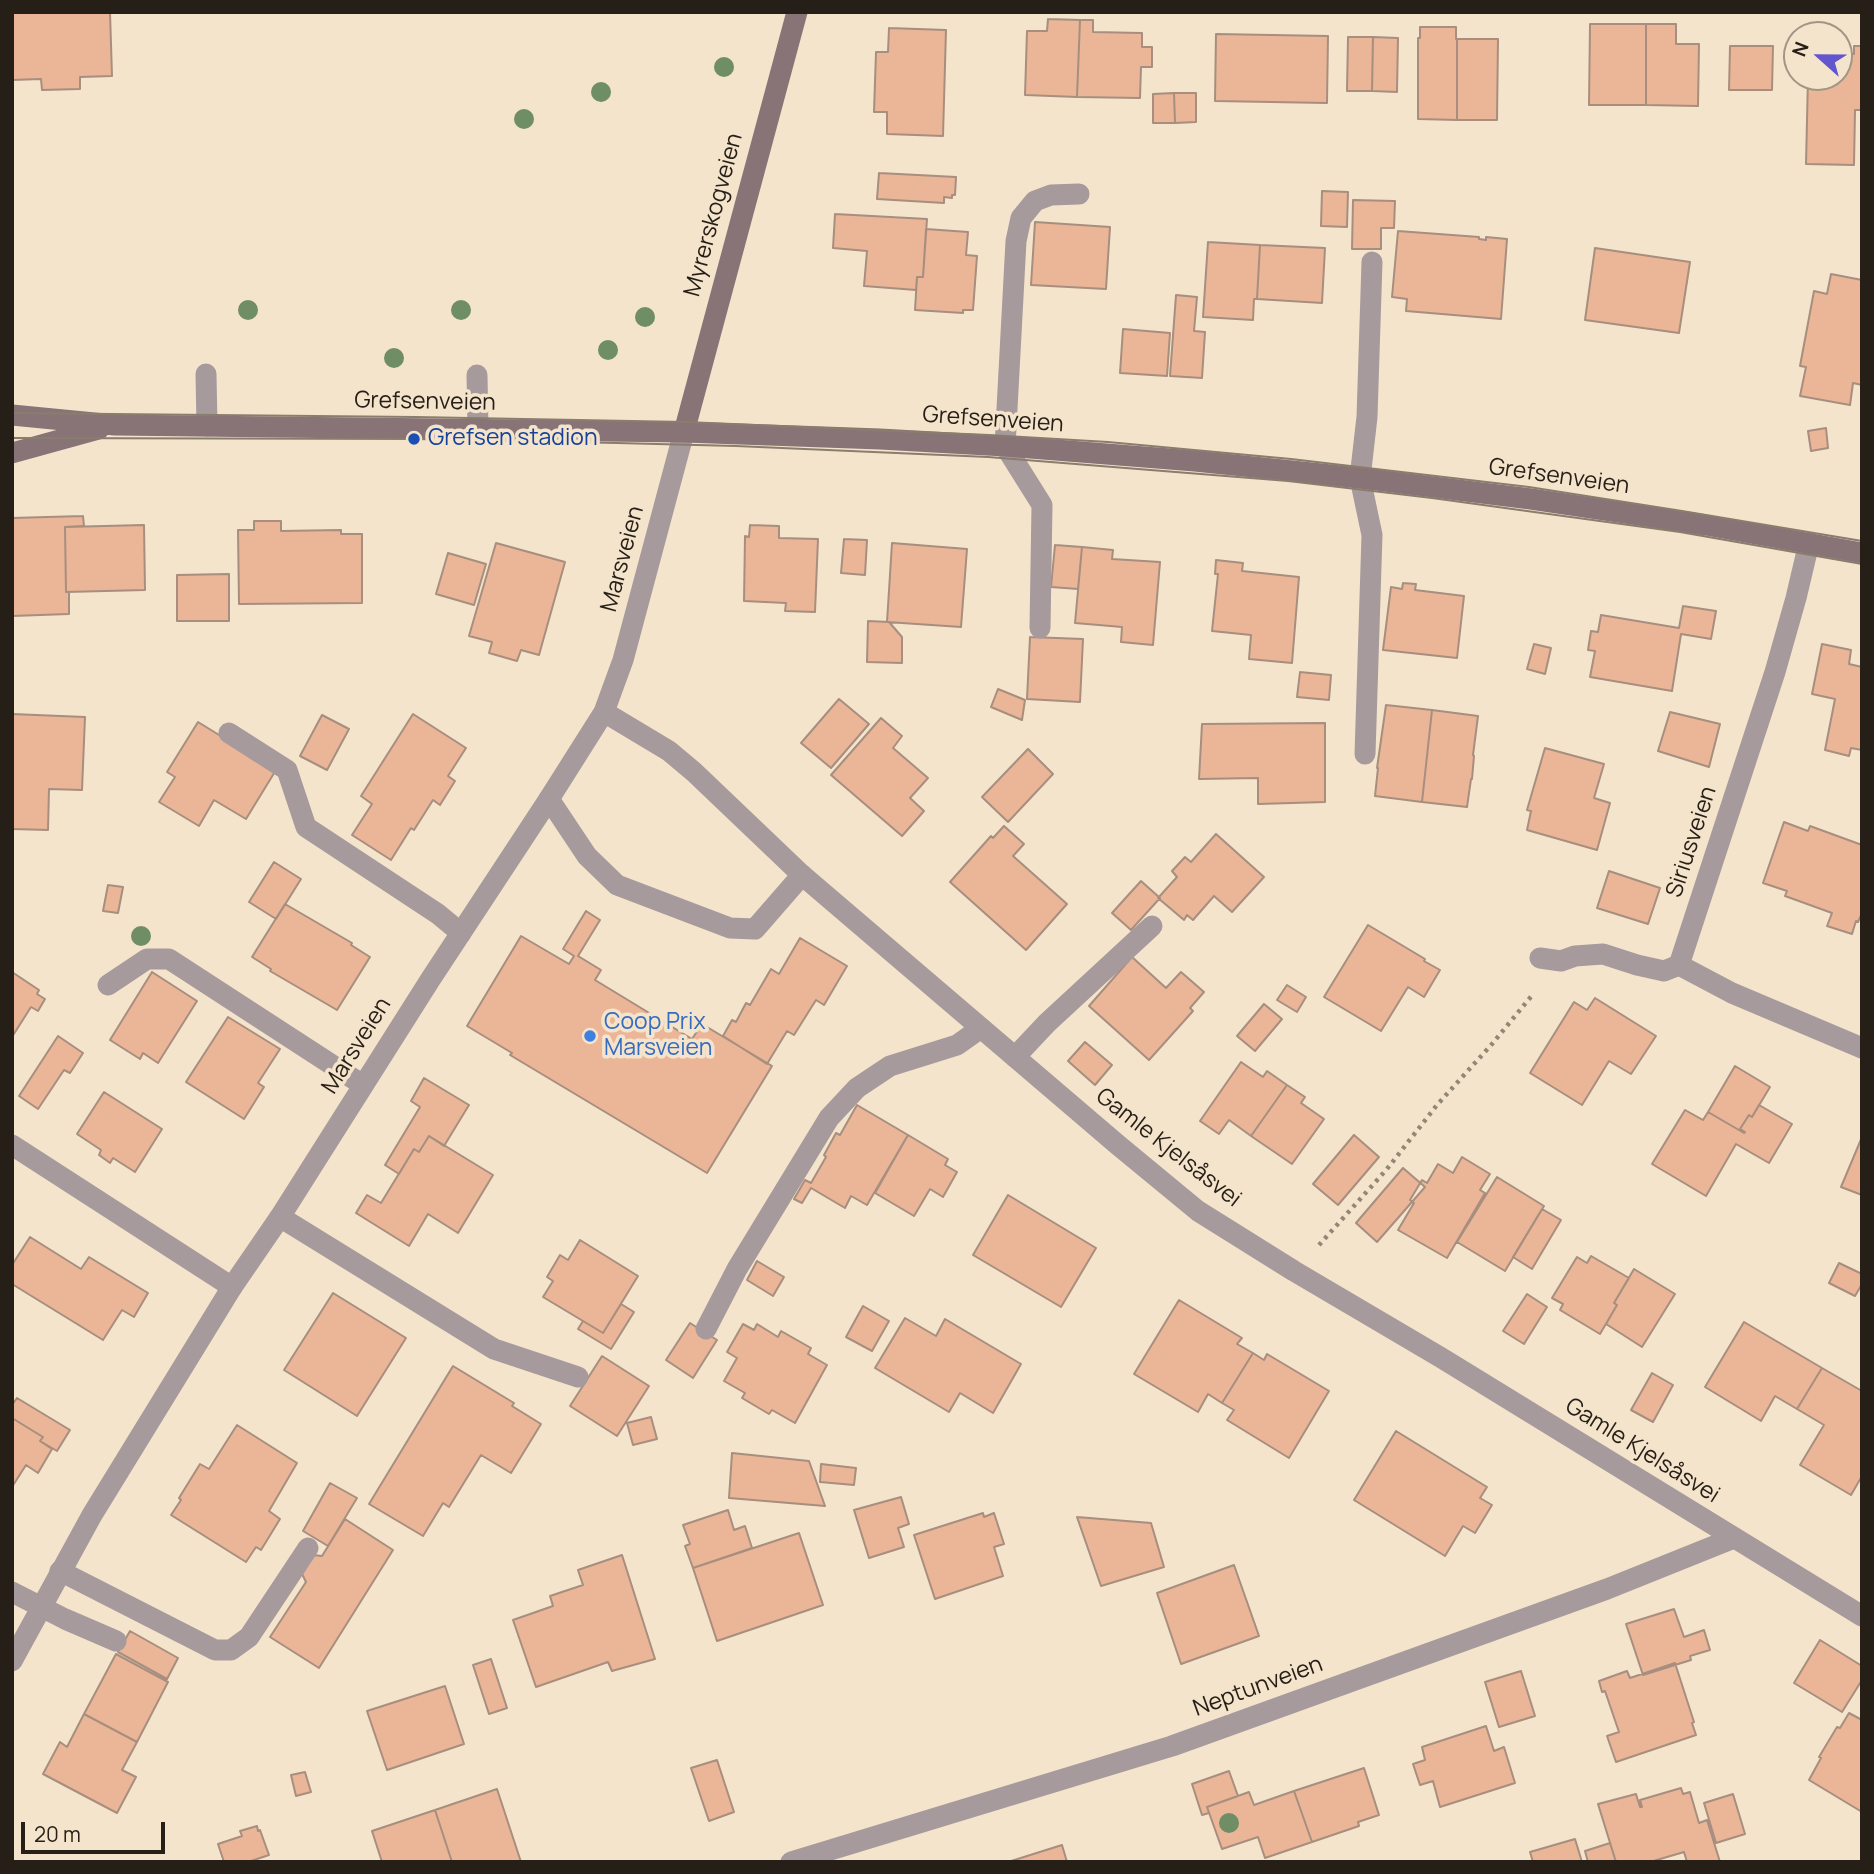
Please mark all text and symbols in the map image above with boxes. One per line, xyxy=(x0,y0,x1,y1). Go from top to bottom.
north arrow xyxy=(1783,21,1853,91)
text: N xyxy=(1786,38,1815,60)
street label: Myrerskogveien xyxy=(679,130,749,300)
street label: Grefsenveien xyxy=(354,387,496,417)
street label: Grefsenveien xyxy=(921,401,1065,439)
place label: Grefsen stadion xyxy=(428,425,598,453)
marker: Grefsen stadion xyxy=(406,431,422,447)
street label: Grefsenveien xyxy=(1487,453,1631,501)
street label: Marsveien xyxy=(596,503,650,615)
street label: Siriusveien xyxy=(1661,783,1723,901)
street label: Marsveien xyxy=(317,993,397,1099)
place label: Coop Prix Marsveien xyxy=(604,1009,712,1063)
marker: Coop Prix Marsveien xyxy=(582,1028,598,1044)
street label: Gamle Kjelsåsvei xyxy=(1090,1083,1246,1213)
street label: Gamle Kjelsåsvei xyxy=(1560,1392,1724,1510)
street label: Neptunveien xyxy=(1189,1651,1327,1723)
scale bar xyxy=(24,1808,168,1852)
text: 20 m xyxy=(34,1820,81,1848)

